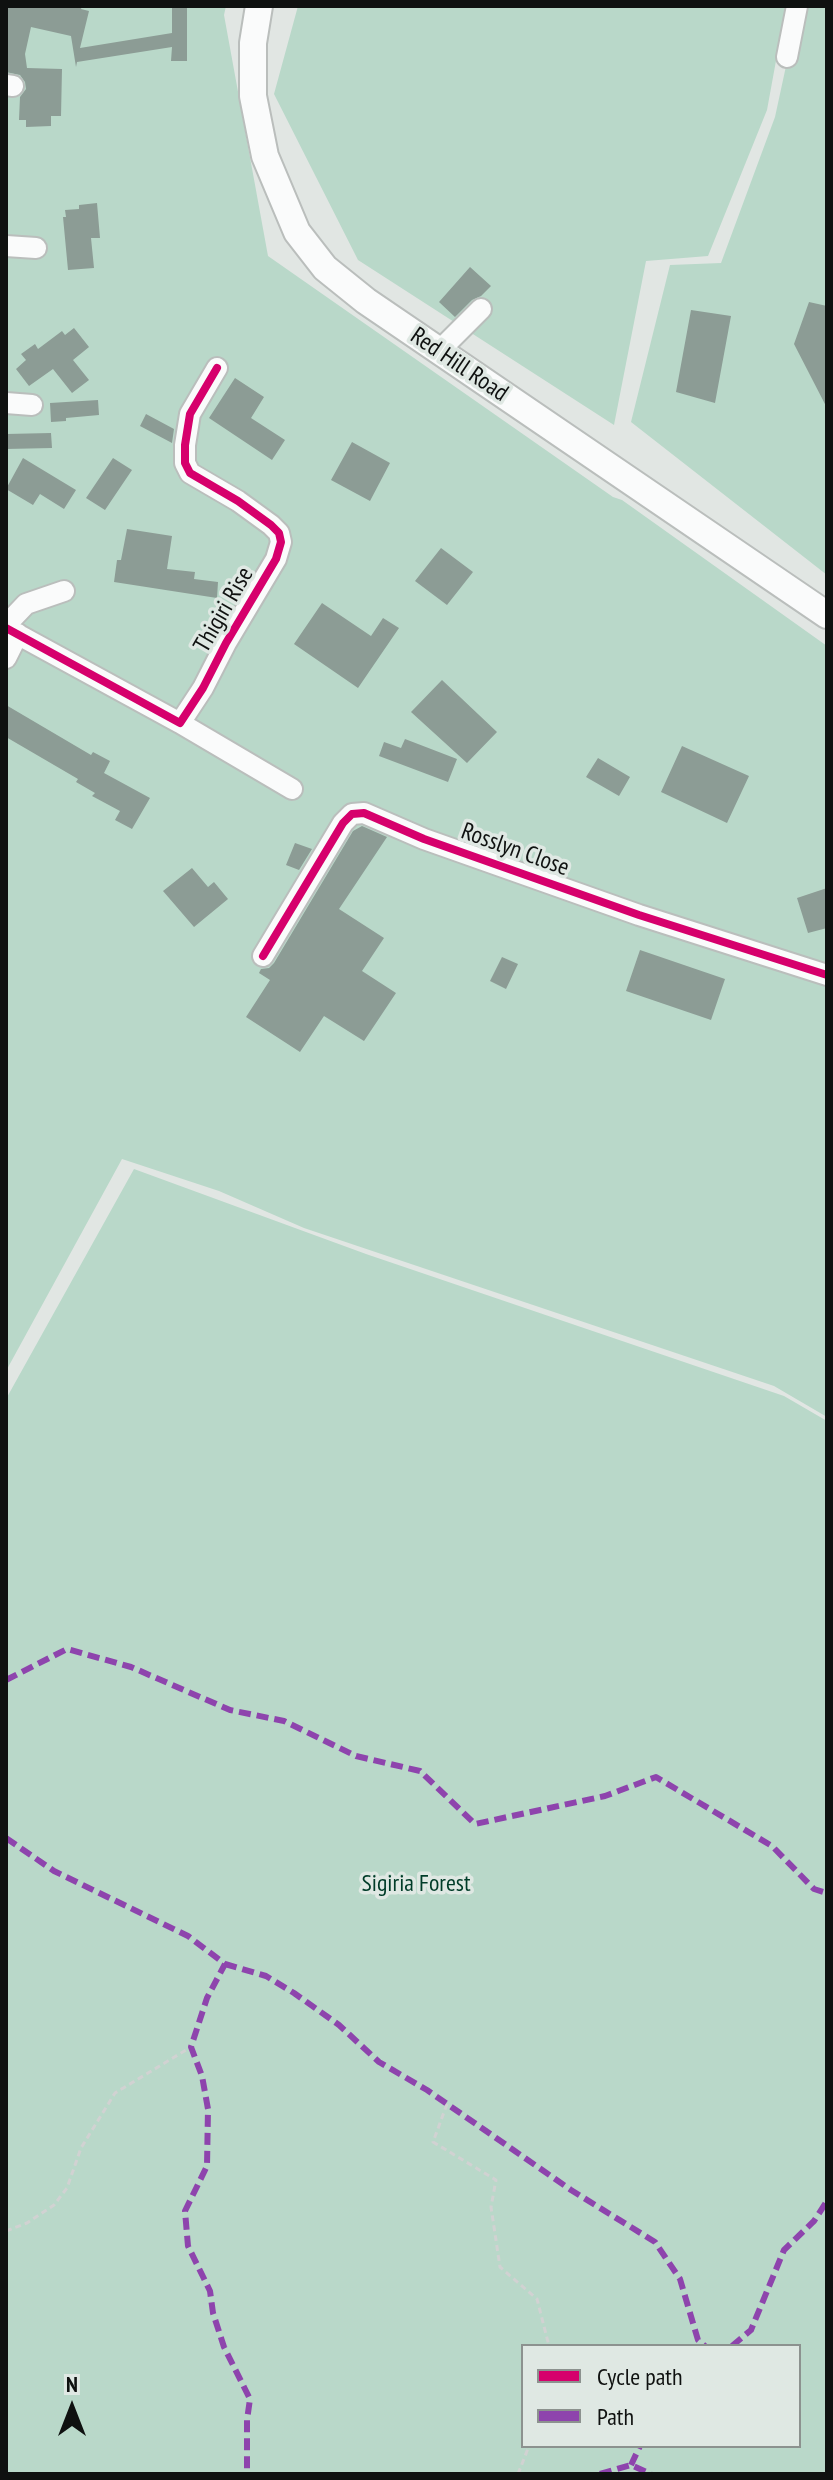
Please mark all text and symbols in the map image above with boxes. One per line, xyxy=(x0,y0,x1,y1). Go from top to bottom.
street label: Red Hill Road xyxy=(405,322,513,408)
street label: Thigiri Rise xyxy=(188,562,260,658)
street label: Rosslyn Close xyxy=(457,817,573,883)
park label: Sigiria Forest xyxy=(361,1870,471,1898)
legend xyxy=(521,2344,801,2448)
text: Cycle path xyxy=(597,2361,683,2392)
north arrow xyxy=(32,2368,112,2448)
text: N xyxy=(66,2370,78,2398)
text: Path xyxy=(597,2401,634,2432)

